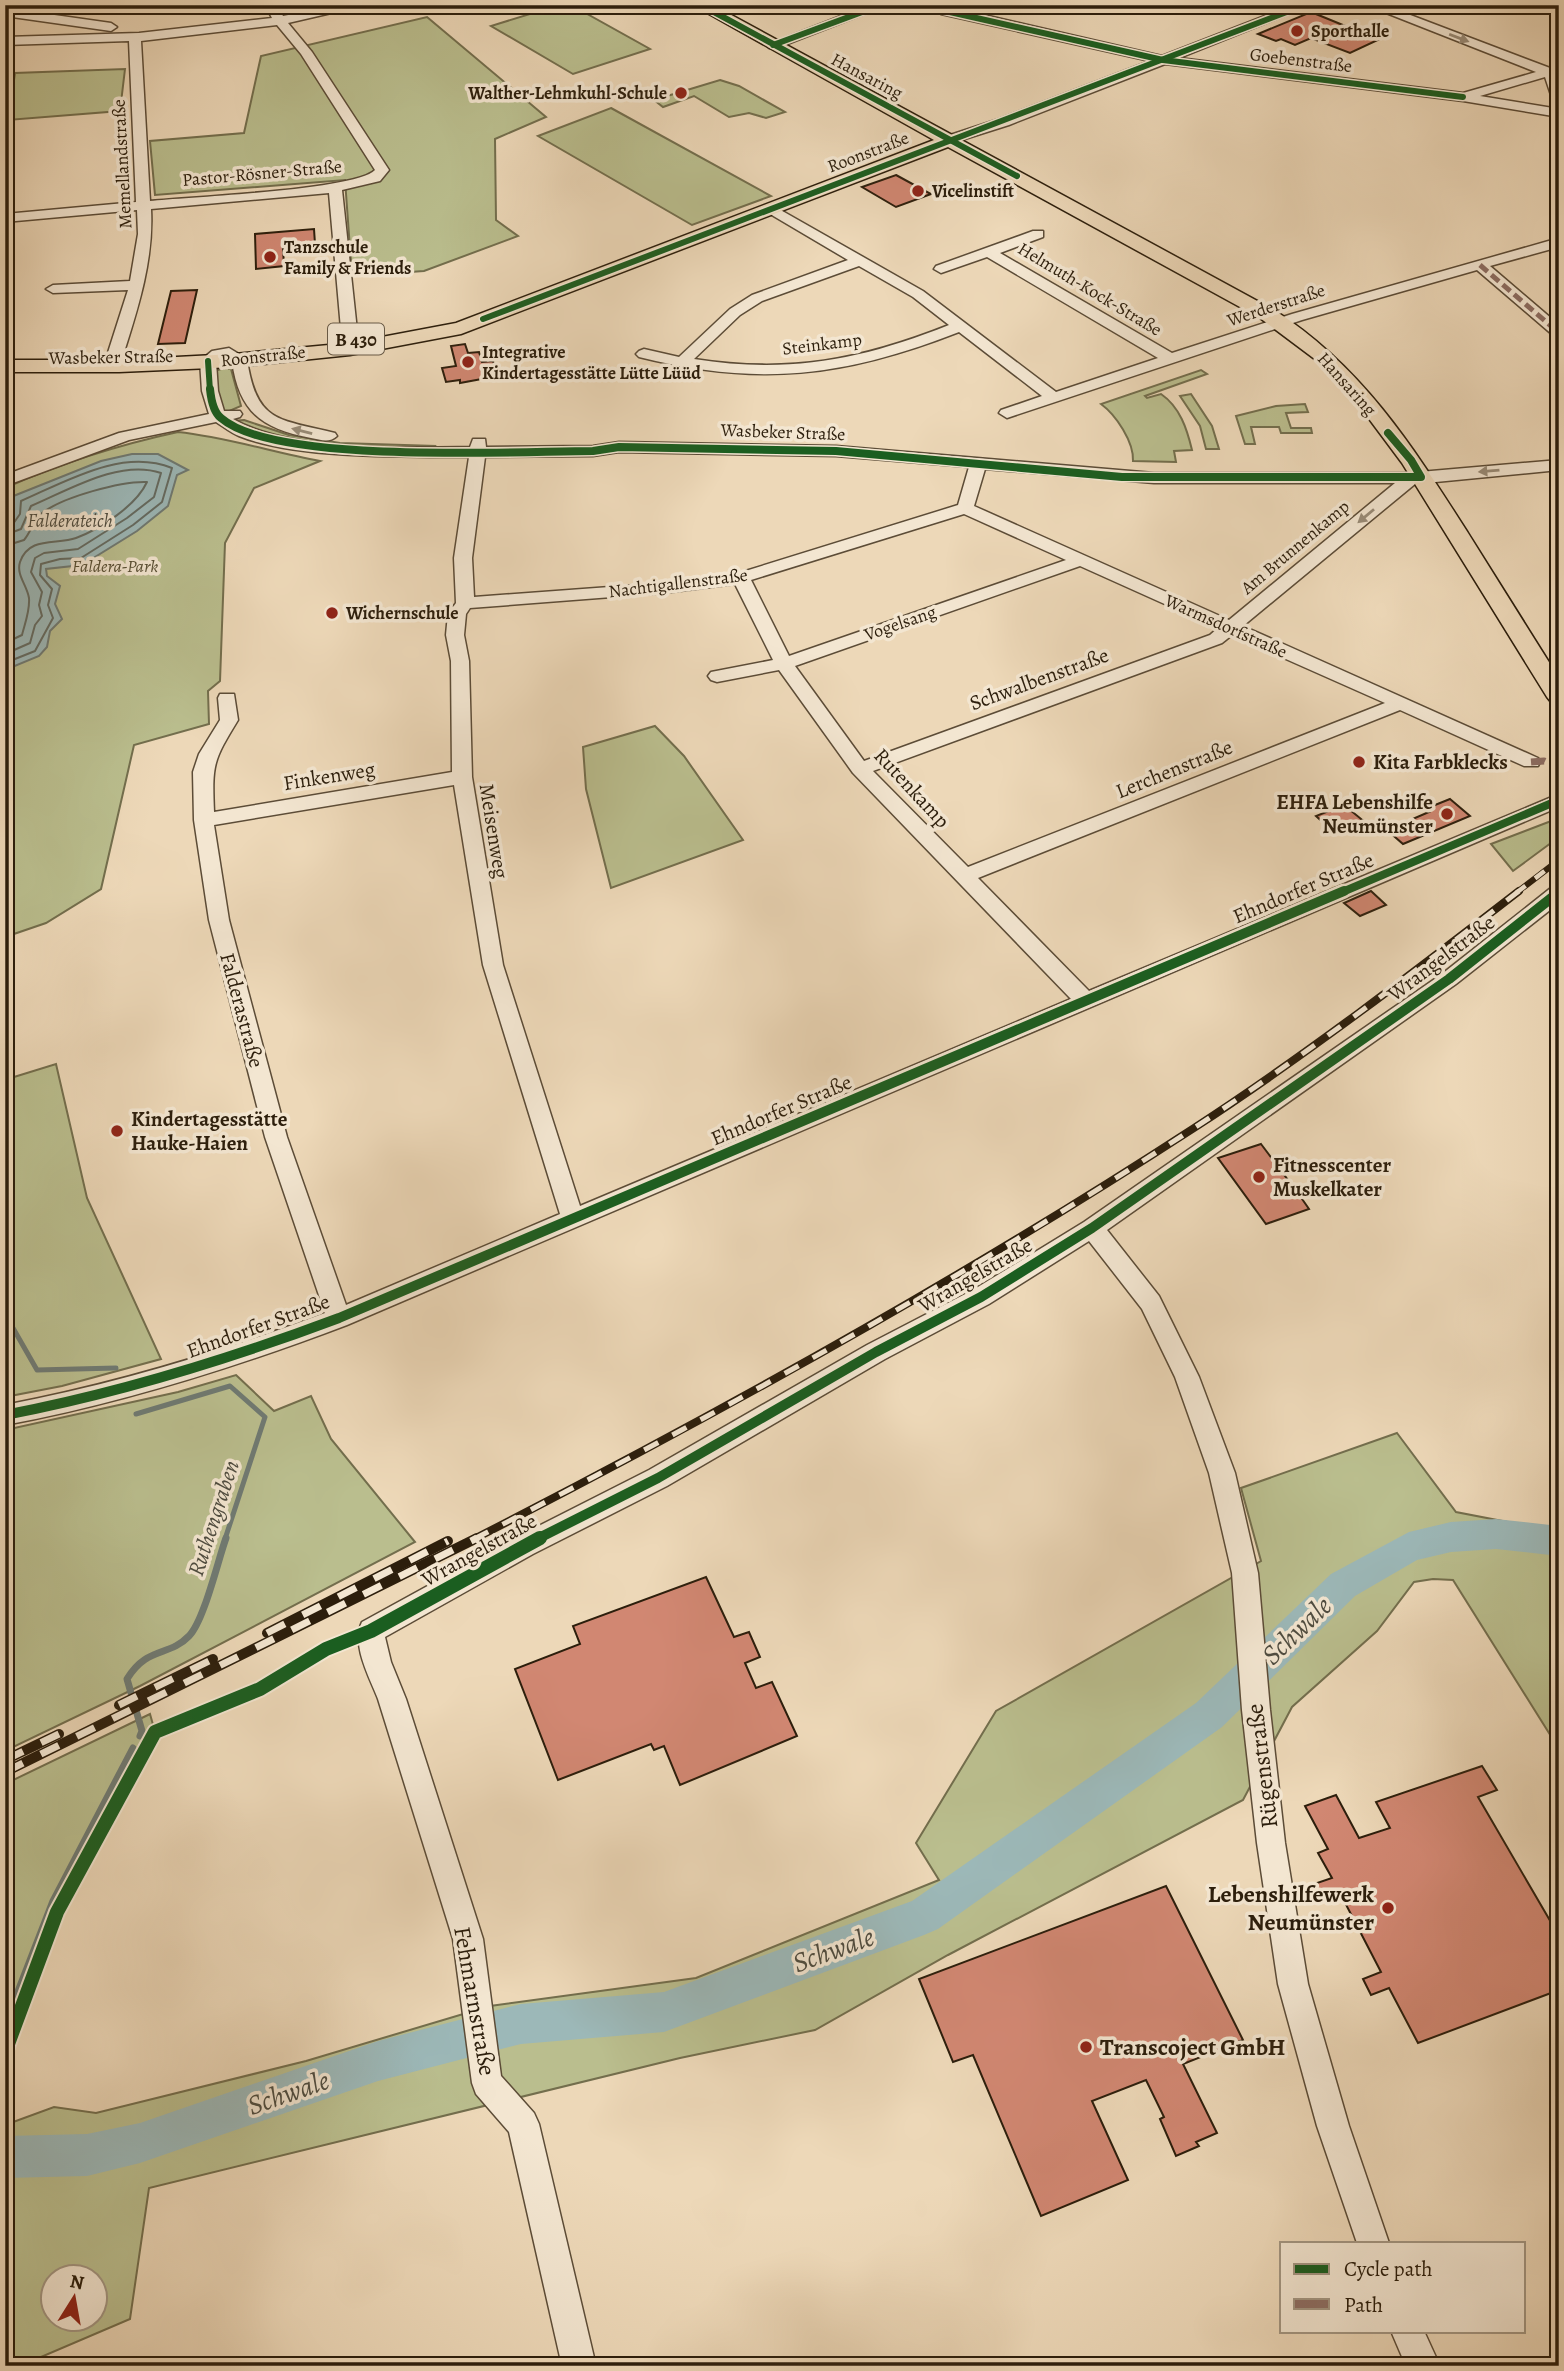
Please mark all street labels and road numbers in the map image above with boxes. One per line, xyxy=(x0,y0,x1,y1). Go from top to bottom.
street label: Goebenstraße xyxy=(1249,42,1353,78)
street label: Hansaring xyxy=(827,47,907,105)
street label: Memellandstraße xyxy=(107,99,137,229)
street label: Roonstraße xyxy=(824,126,912,178)
street label: Pastor-Rösner-Straße xyxy=(181,154,343,192)
street label: Helmuth-Kock-Straße xyxy=(1013,236,1167,342)
street label: Werderstraße xyxy=(1223,278,1328,332)
road number: B 430 xyxy=(328,324,384,354)
street label: Steinkamp xyxy=(781,327,863,361)
street label: Roonstraße xyxy=(219,340,307,372)
street label: Wasbeker Straße xyxy=(48,344,173,370)
street label: Hansaring xyxy=(1312,347,1382,421)
street label: Wasbeker Straße xyxy=(719,418,846,446)
street label: Am Brunnenkamp xyxy=(1235,494,1354,600)
street label: Nachtigallenstraße xyxy=(607,563,749,603)
street label: Warmsdorfstraße xyxy=(1160,588,1291,664)
street label: Vogelsang xyxy=(860,600,939,647)
street label: Schwalbenstraße xyxy=(966,641,1112,717)
street label: Lerchenstraße xyxy=(1111,733,1237,805)
street label: Rutenkamp xyxy=(868,742,956,834)
street label: Finkenweg xyxy=(281,755,377,797)
street label: Meisenweg xyxy=(473,781,515,881)
street label: Ehndorfer Straße xyxy=(1228,846,1378,930)
street label: Wrangelstraße xyxy=(1381,908,1500,1008)
street label: Falderastraße xyxy=(213,949,271,1071)
street label: Ehndorfer Straße xyxy=(706,1068,856,1152)
street label: Wrangelstraße xyxy=(912,1231,1037,1320)
street label: Ehndorfer Straße xyxy=(182,1287,334,1365)
street label: Wrangelstraße xyxy=(415,1507,542,1594)
street label: Rügenstraße xyxy=(1238,1702,1286,1830)
street label: Fehmarnstraße xyxy=(446,1924,504,2078)

